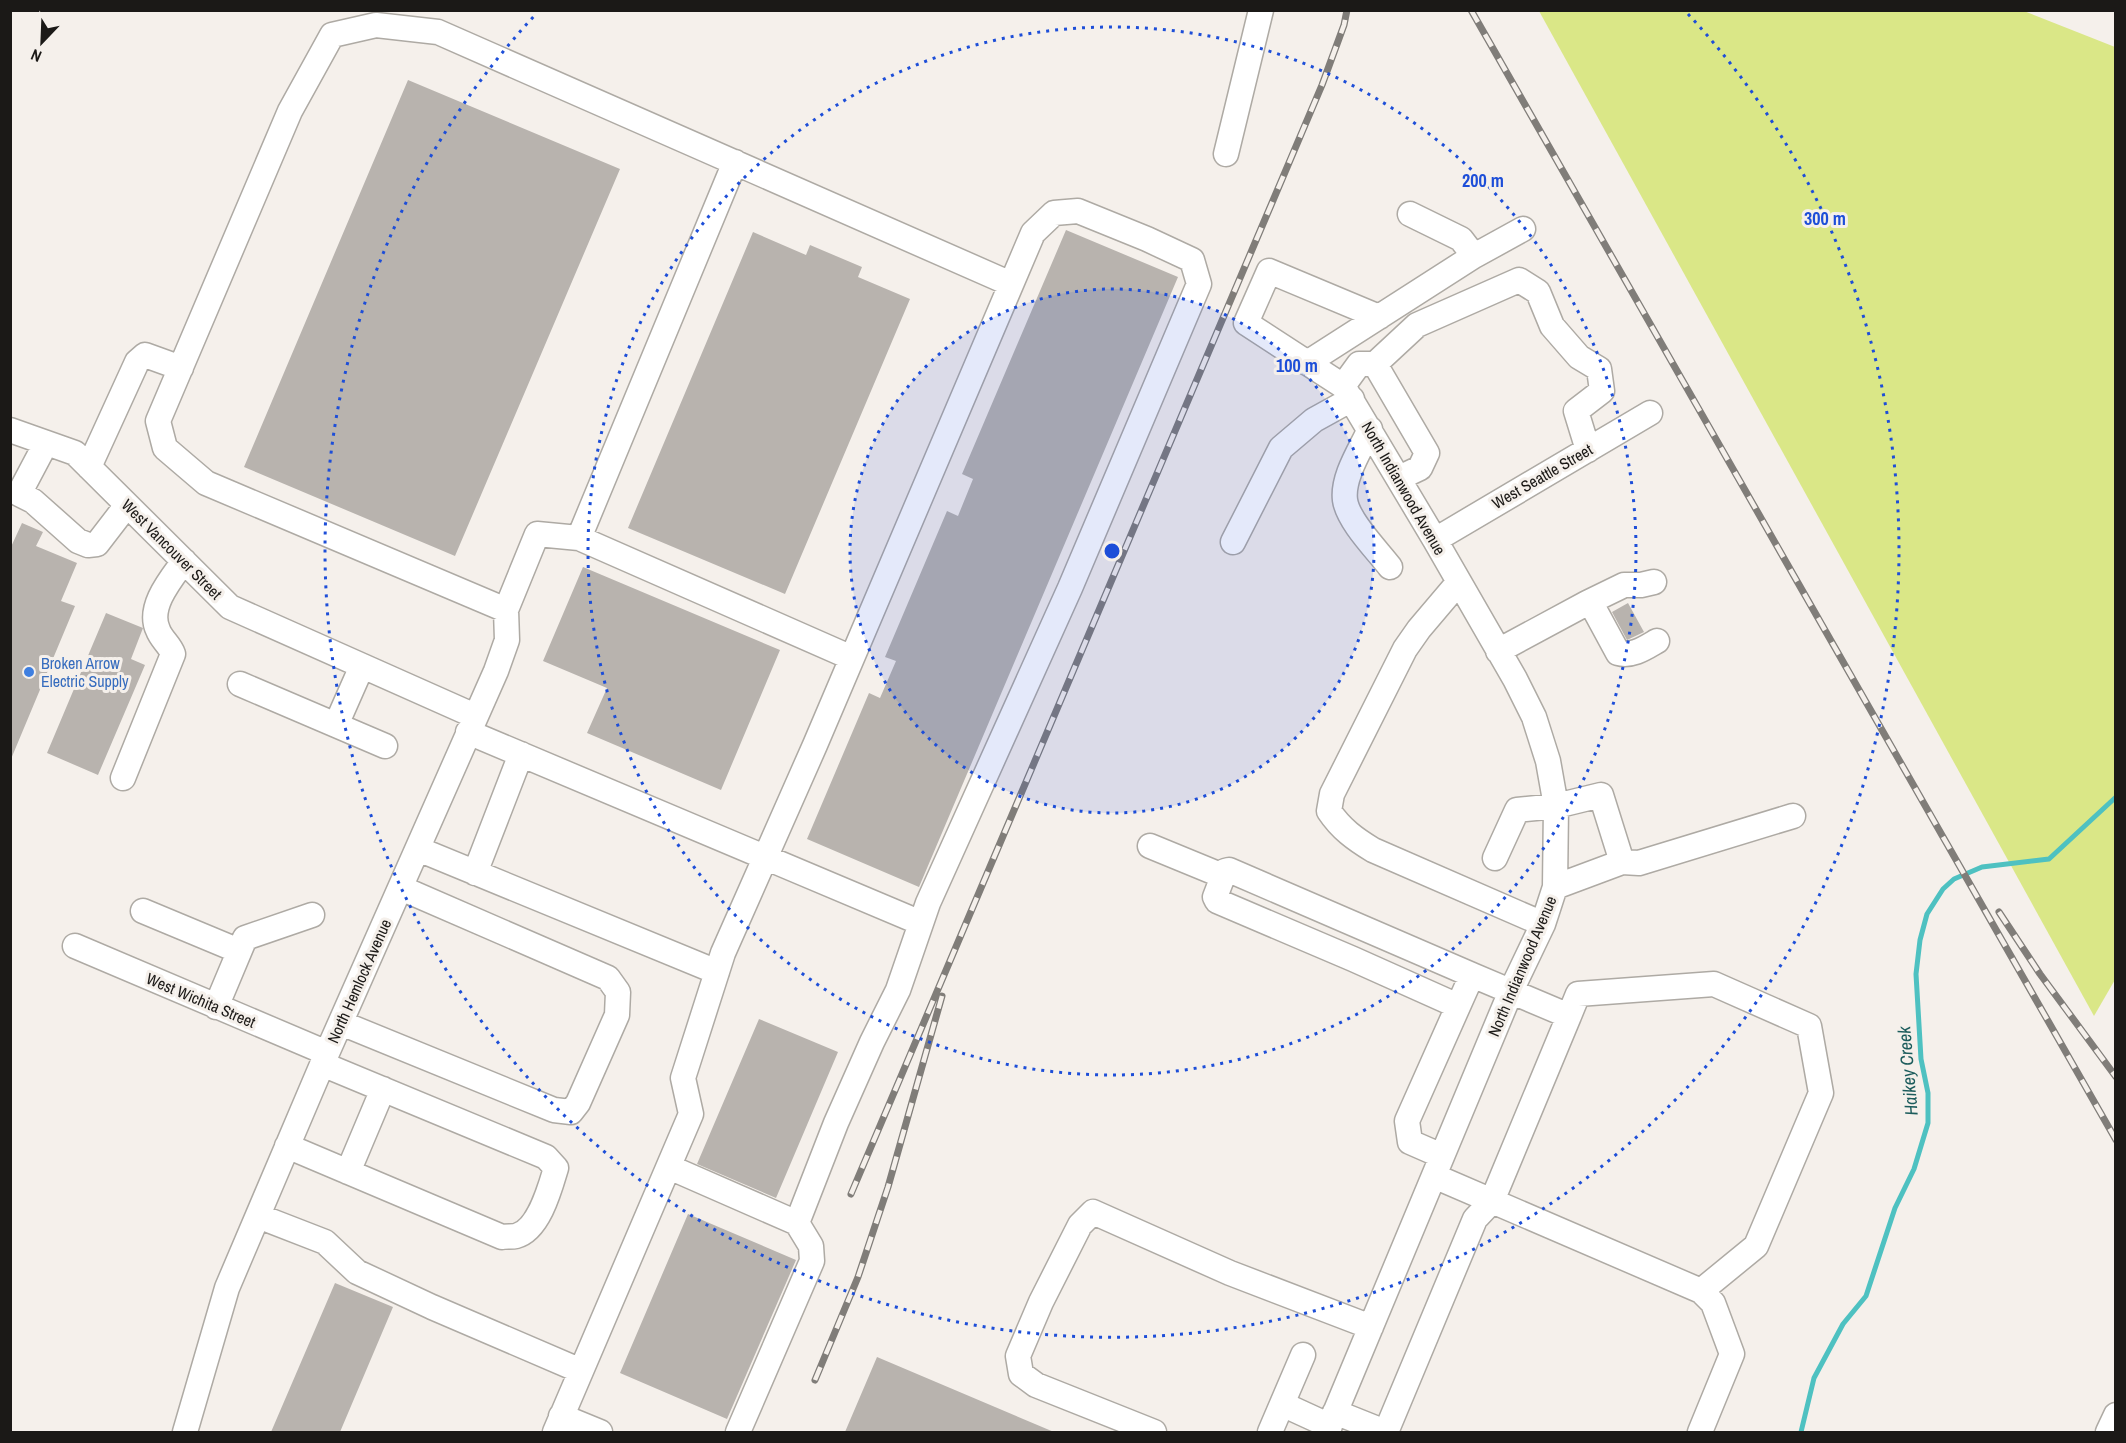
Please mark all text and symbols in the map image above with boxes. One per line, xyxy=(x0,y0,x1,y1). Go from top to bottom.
north arrow xyxy=(12,12,72,72)
text: N xyxy=(27,44,45,68)
text: 200 m xyxy=(1462,168,1504,193)
text: 300 m xyxy=(1804,206,1846,231)
text: 100 m xyxy=(1276,353,1318,378)
street label: North Indianwood Avenue xyxy=(1357,417,1451,559)
street label: West Seattle Street xyxy=(1488,438,1597,514)
street label: West Vancouver Street xyxy=(117,494,227,604)
centre of rings xyxy=(1102,541,1122,561)
place label: Broken Arrow Electric Supply xyxy=(41,652,129,692)
marker: Broken Arrow Electric Supply xyxy=(22,665,36,679)
street label: North Indianwood Avenue xyxy=(1482,892,1562,1040)
street label: North Hemlock Avenue xyxy=(322,915,396,1047)
street label: West Wichita Street xyxy=(143,967,259,1033)
water label: Haikey Creek xyxy=(1891,1025,1924,1117)

